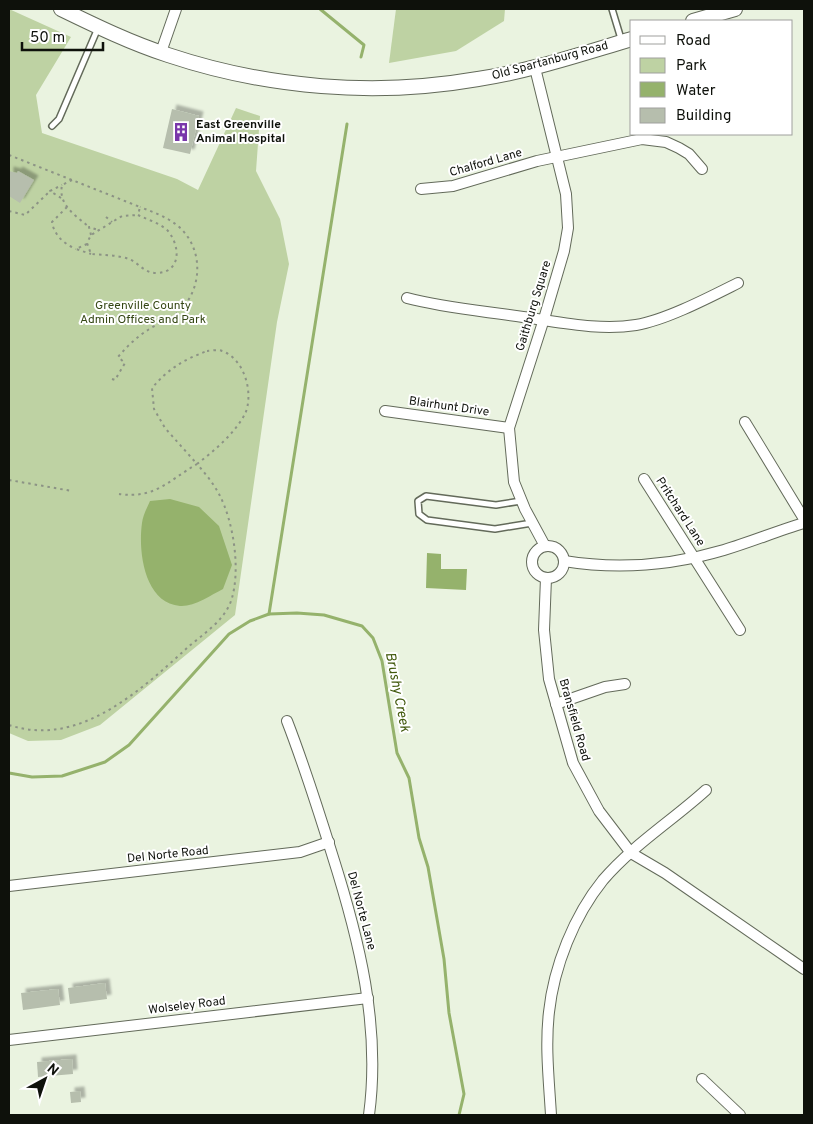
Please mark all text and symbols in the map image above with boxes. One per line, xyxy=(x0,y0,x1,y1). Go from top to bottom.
scale bar xyxy=(22,20,104,52)
legend xyxy=(630,20,793,135)
text: 50 m xyxy=(30,29,65,48)
text: Road xyxy=(676,32,711,51)
street label: Old Spartanburg Road xyxy=(490,38,610,84)
text: Park xyxy=(676,57,707,76)
text: Water xyxy=(676,82,716,101)
text: Building xyxy=(676,107,731,126)
place label: East Greenville Animal Hospital xyxy=(196,117,285,147)
building icon: East Greenville Animal Hospital xyxy=(170,121,192,143)
street label: Chalford Lane xyxy=(448,145,524,181)
street label: Gaithburg Square xyxy=(513,259,555,353)
park label: Greenville County Admin Offices and Park xyxy=(80,298,206,328)
street label: Blairhunt Drive xyxy=(408,393,490,421)
street label: Pritchard Lane xyxy=(652,474,708,550)
water label: Brushy Creek xyxy=(381,651,413,734)
street label: Bransfield Road xyxy=(555,677,593,763)
street label: Del Norte Road xyxy=(126,843,210,867)
street label: Del Norte Lane xyxy=(343,870,379,952)
street label: Wolseley Road xyxy=(147,993,227,1019)
north arrow xyxy=(20,1054,70,1104)
text: N xyxy=(43,1060,62,1080)

